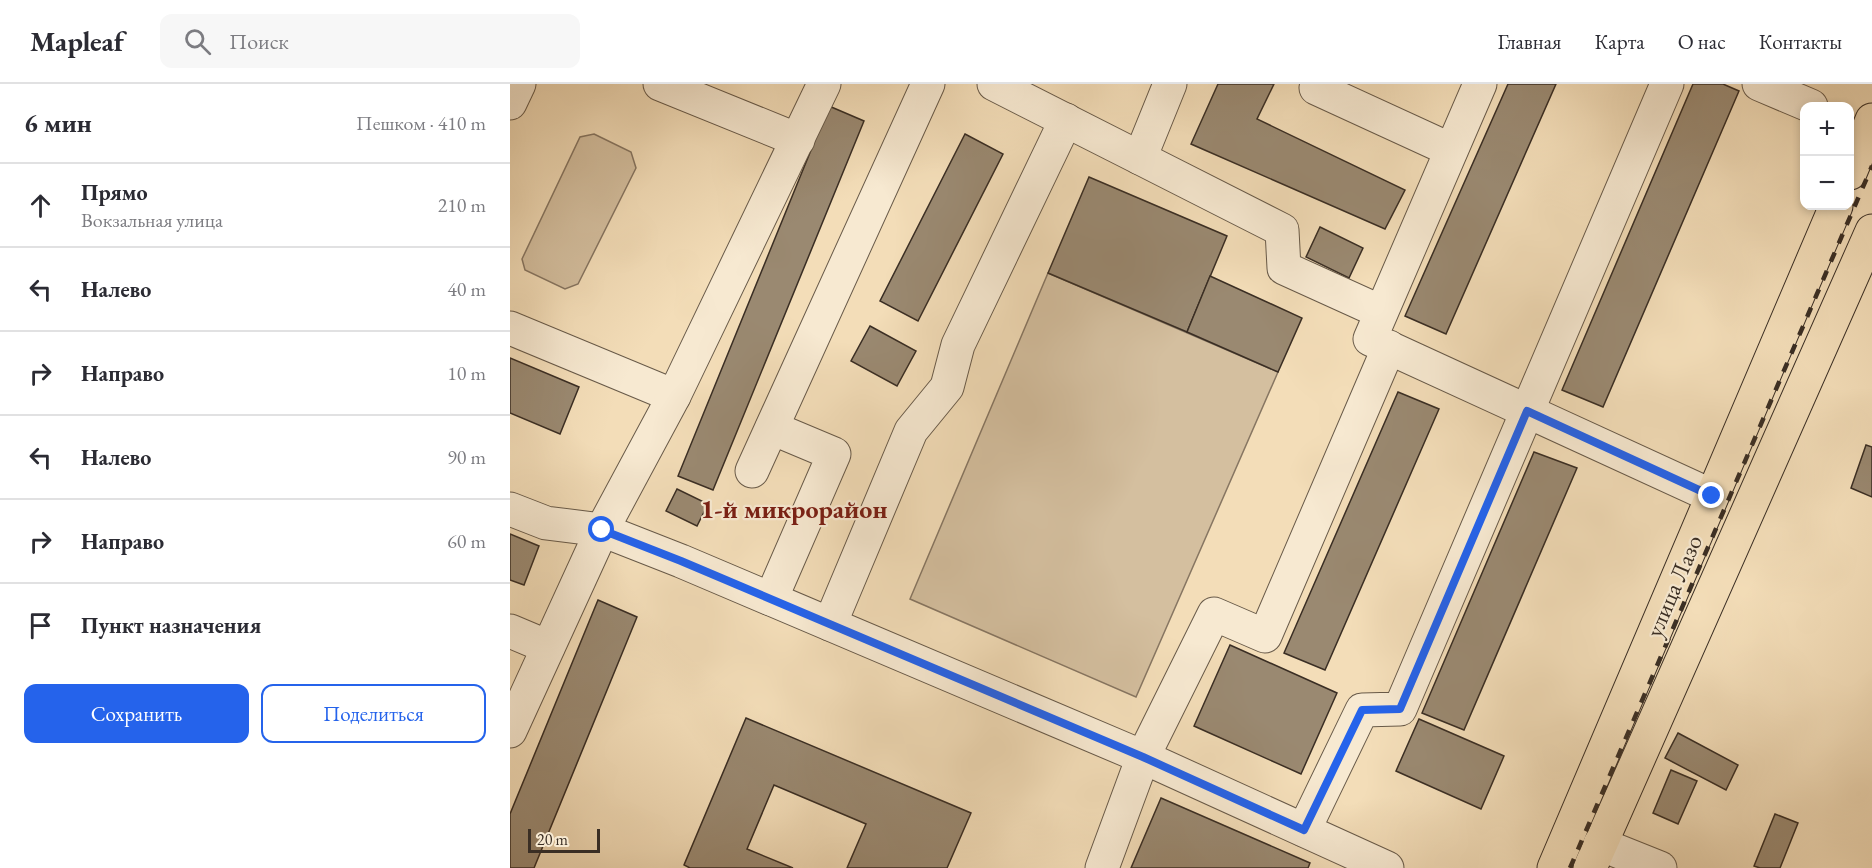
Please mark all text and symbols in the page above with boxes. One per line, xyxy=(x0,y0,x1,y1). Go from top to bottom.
search box xyxy=(160,14,580,68)
text: Mapleaf xyxy=(30,23,124,59)
icon: search xyxy=(181,25,214,58)
text: Поиск xyxy=(229,27,289,56)
text: Главная xyxy=(1497,28,1561,55)
text: Карта xyxy=(1594,28,1645,55)
text: О нас xyxy=(1678,28,1726,55)
text: Контакты xyxy=(1759,28,1842,55)
map controls xyxy=(1800,102,1854,210)
button: + xyxy=(1800,102,1854,156)
text: 6 мин xyxy=(24,106,92,140)
text: Пешком · 410 m xyxy=(356,110,486,136)
button: − xyxy=(1800,156,1854,210)
text: Прямо xyxy=(81,178,148,207)
icon: ahead xyxy=(24,189,57,222)
text: 210 m xyxy=(438,192,486,218)
text: Вокзальная улица xyxy=(81,207,223,233)
icon: left xyxy=(24,273,57,306)
text: Налево xyxy=(81,275,151,304)
text: 40 m xyxy=(447,276,486,302)
icon: right xyxy=(24,357,57,390)
text: Направо xyxy=(81,359,164,388)
text: 10 m xyxy=(447,360,486,386)
icon: left xyxy=(24,441,57,474)
text: Налево xyxy=(81,443,151,472)
text: 90 m xyxy=(447,444,486,470)
route end xyxy=(1698,482,1724,508)
district label: 1-й микрорайон xyxy=(701,492,887,526)
route start xyxy=(588,516,614,542)
icon: right xyxy=(24,525,57,558)
text: Направо xyxy=(81,527,164,556)
text: 60 m xyxy=(447,528,486,554)
street label: улица Лазо xyxy=(1638,530,1709,642)
icon: arrive xyxy=(24,609,57,642)
text: Пункт назначения xyxy=(81,611,261,640)
button: Сохранить xyxy=(24,684,249,743)
button: Поделиться xyxy=(261,684,486,743)
scale bar xyxy=(528,826,600,854)
text: 20 m xyxy=(537,829,568,850)

